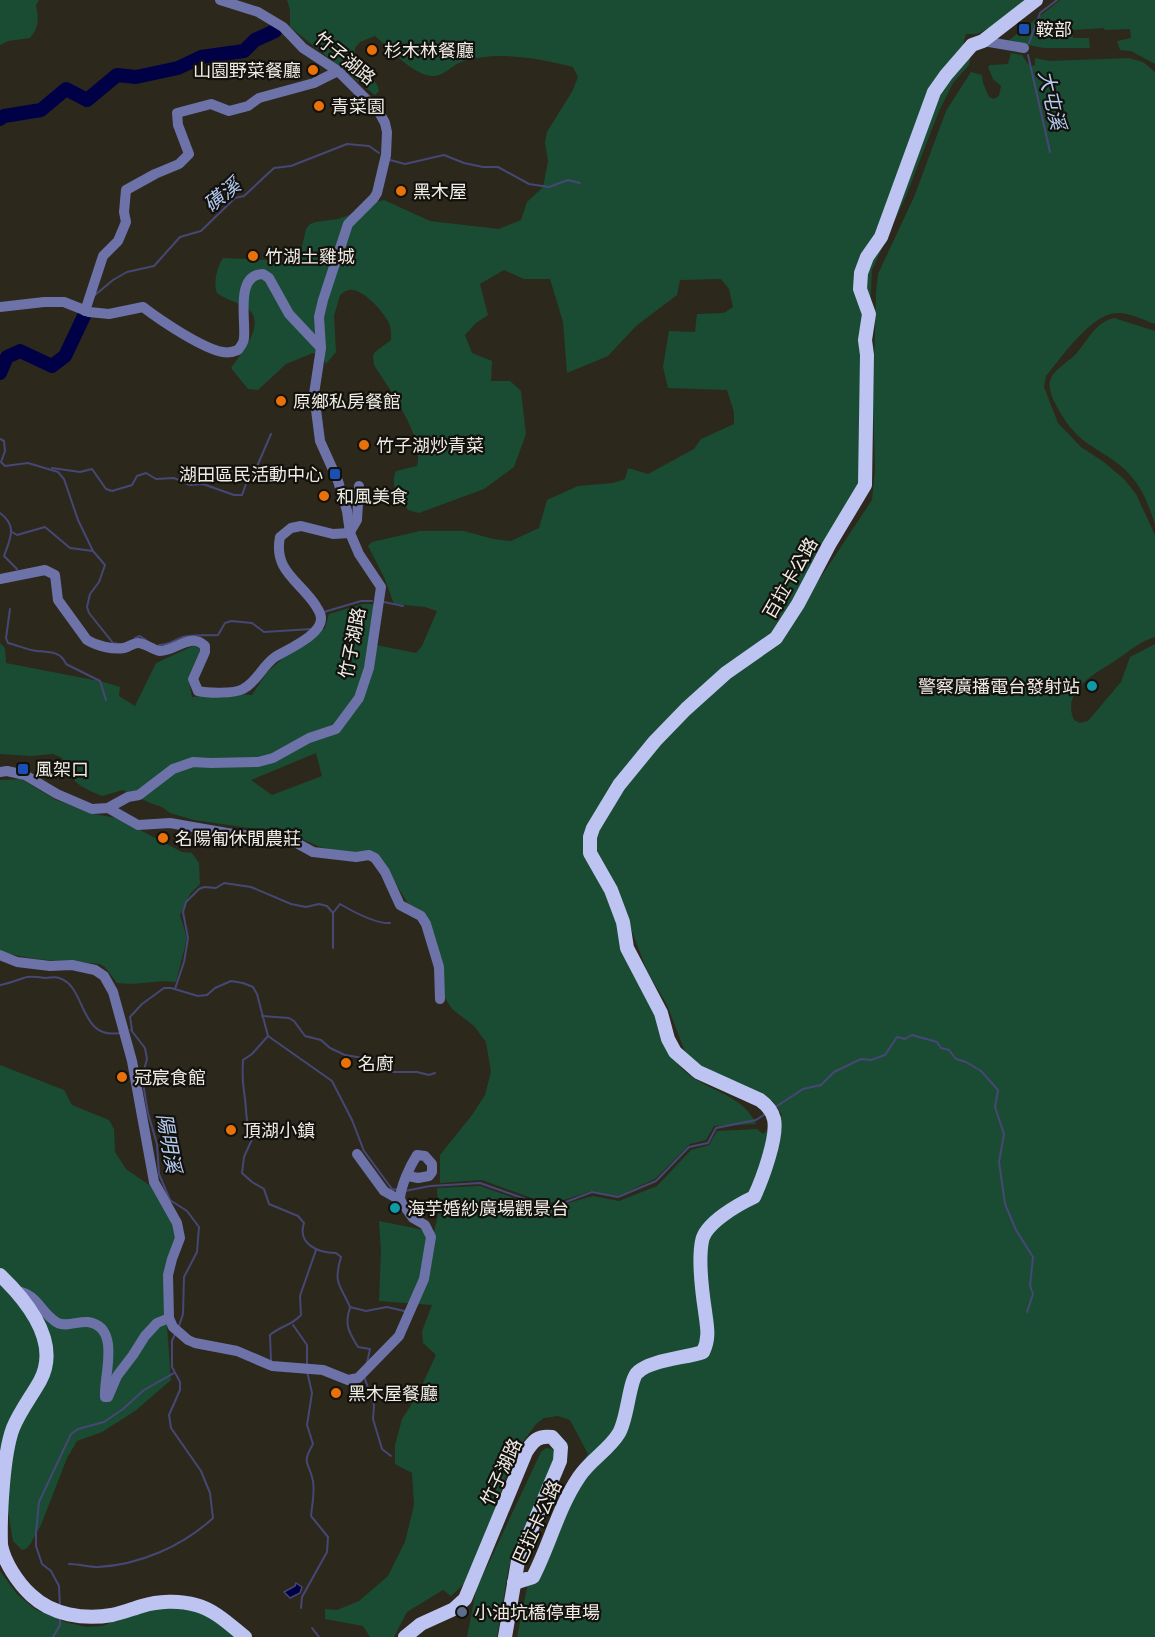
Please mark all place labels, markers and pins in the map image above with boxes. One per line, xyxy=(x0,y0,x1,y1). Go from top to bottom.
place label: 鞍部 xyxy=(1036,18,1072,41)
marker: 鞍部 xyxy=(1017,22,1031,36)
place label: 杉木林餐廳 xyxy=(384,39,474,62)
marker: 杉木林餐廳 xyxy=(365,43,379,57)
place label: 山園野菜餐廳 xyxy=(193,59,301,82)
marker: 山園野菜餐廳 xyxy=(306,63,320,77)
place label: 青菜園 xyxy=(331,95,385,118)
marker: 青菜園 xyxy=(312,99,326,113)
place label: 黑木屋 xyxy=(413,180,467,203)
marker: 黑木屋 xyxy=(394,184,408,198)
place label: 竹湖土雞城 xyxy=(265,245,355,268)
marker: 竹湖土雞城 xyxy=(246,249,260,263)
place label: 原鄉私房餐館 xyxy=(293,390,401,413)
marker: 原鄉私房餐館 xyxy=(274,394,288,408)
place label: 竹子湖炒青菜 xyxy=(376,434,484,457)
marker: 竹子湖炒青菜 xyxy=(357,438,371,452)
place label: 湖田區民活動中心 xyxy=(179,463,323,486)
marker: 湖田區民活動中心 xyxy=(328,467,342,481)
place label: 和風美食 xyxy=(336,485,408,508)
marker: 和風美食 xyxy=(317,489,331,503)
place label: 警察廣播電台發射站 xyxy=(918,675,1080,698)
marker: 警察廣播電台發射站 xyxy=(1085,679,1099,693)
place label: 風架口 xyxy=(35,758,89,781)
marker: 風架口 xyxy=(16,762,30,776)
place label: 名陽匍休閒農莊 xyxy=(175,827,301,850)
marker: 名陽匍休閒農莊 xyxy=(156,831,170,845)
place label: 名廚 xyxy=(358,1052,394,1075)
marker: 名廚 xyxy=(339,1056,353,1070)
place label: 冠宸食館 xyxy=(134,1066,206,1089)
marker: 冠宸食館 xyxy=(115,1070,129,1084)
place label: 頂湖小鎮 xyxy=(243,1119,315,1142)
marker: 頂湖小鎮 xyxy=(224,1123,238,1137)
place label: 海芋婚紗廣場觀景台 xyxy=(407,1197,569,1220)
marker: 海芋婚紗廣場觀景台 xyxy=(388,1201,402,1215)
place label: 黑木屋餐廳 xyxy=(348,1382,438,1405)
marker: 黑木屋餐廳 xyxy=(329,1386,343,1400)
place label: 小油坑橋停車場 xyxy=(474,1601,600,1624)
marker: 小油坑橋停車場 xyxy=(455,1605,469,1619)

